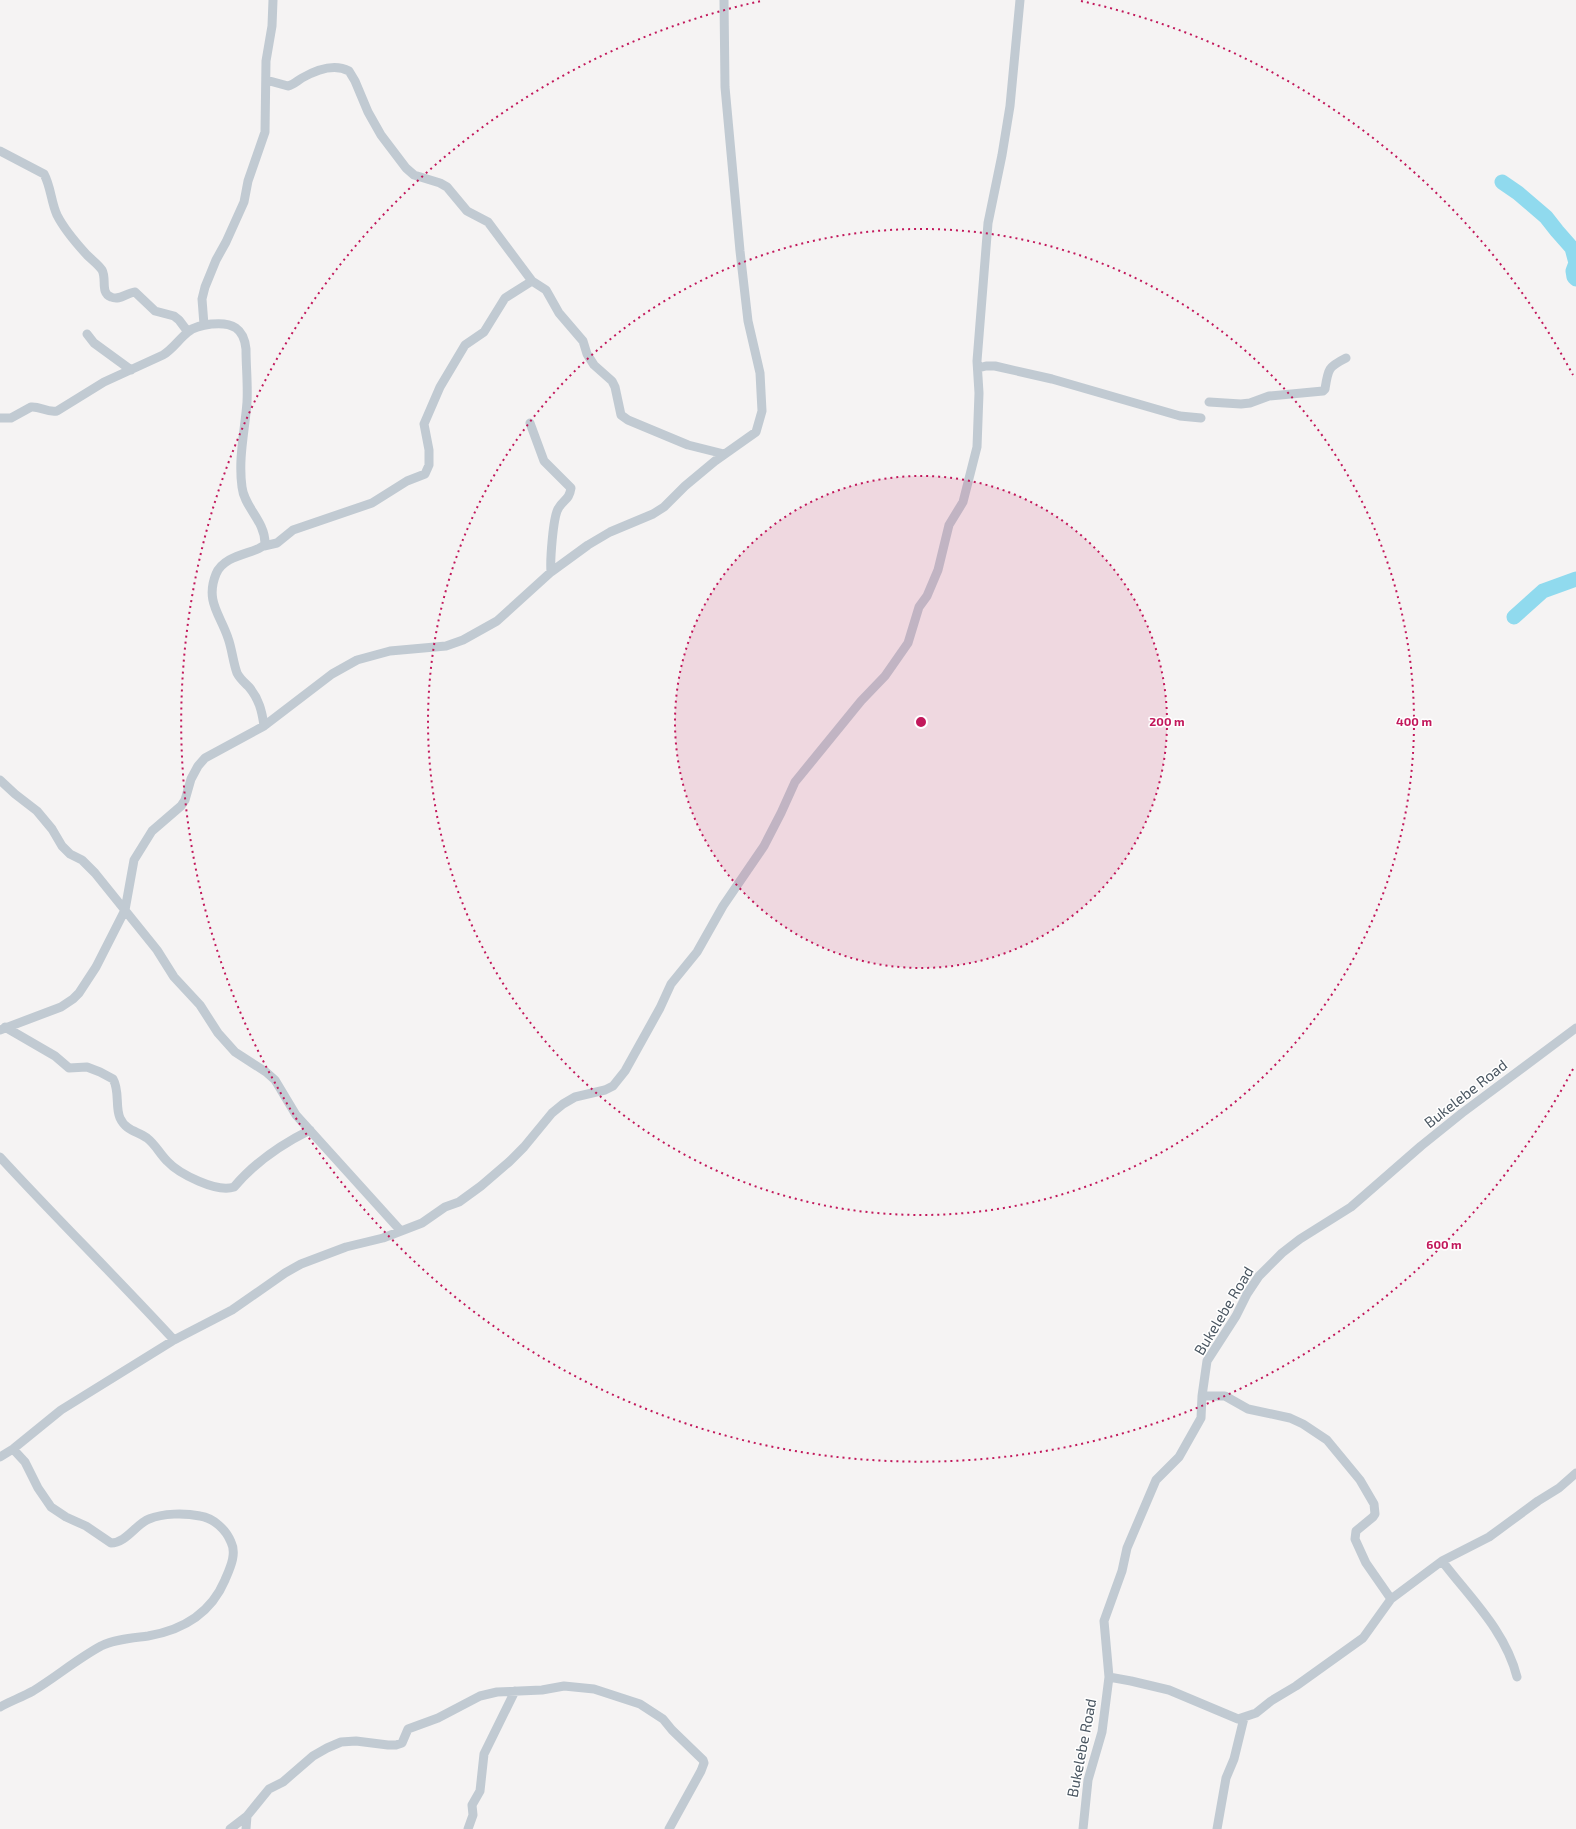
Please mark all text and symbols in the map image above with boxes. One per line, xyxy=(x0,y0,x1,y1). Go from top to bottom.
text: 200 m xyxy=(1149,714,1185,728)
text: 400 m xyxy=(1396,714,1432,728)
centre of rings xyxy=(914,715,928,729)
street label: Bukelebe Road xyxy=(1420,1055,1510,1131)
text: 600 m xyxy=(1426,1237,1462,1251)
street label: Bukelebe Road xyxy=(1190,1263,1257,1358)
street label: Bukelebe Road xyxy=(1063,1697,1099,1799)

